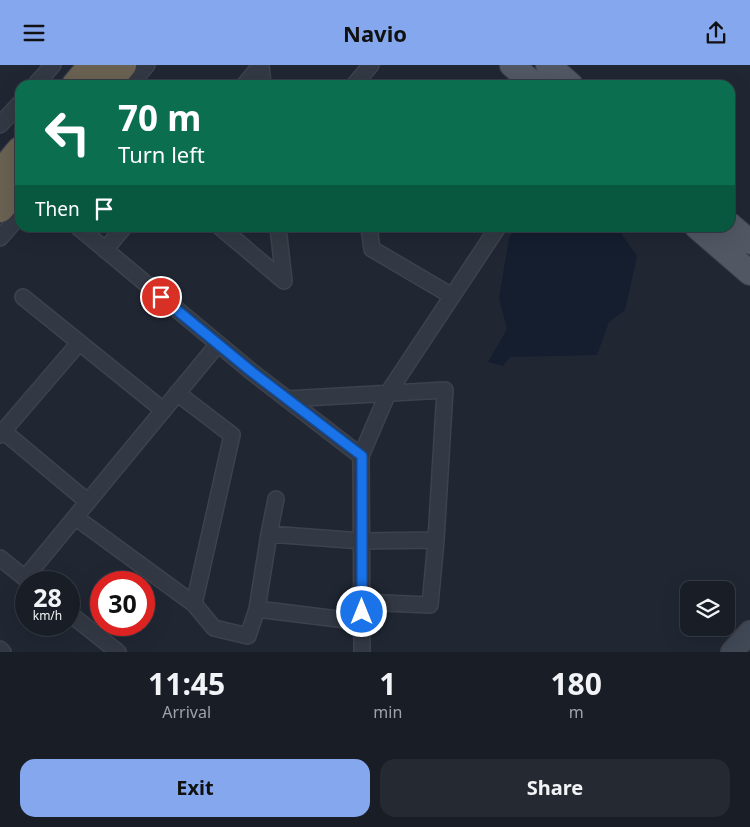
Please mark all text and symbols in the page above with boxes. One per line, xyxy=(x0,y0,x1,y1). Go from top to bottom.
text: Navio xyxy=(343,18,407,48)
icon: menu xyxy=(20,19,48,47)
icon: share xyxy=(702,19,730,47)
text: 70 m xyxy=(118,94,201,141)
icon: left xyxy=(35,100,100,165)
text: Turn left xyxy=(118,139,205,169)
icon: arrive xyxy=(90,195,118,223)
text: Then xyxy=(35,196,80,222)
pin xyxy=(140,276,182,318)
icon: arrive xyxy=(147,283,175,311)
speed limit sign: 30 xyxy=(90,571,155,636)
text: 28 xyxy=(33,580,62,614)
map controls xyxy=(680,581,735,636)
button: layers xyxy=(680,581,735,636)
position arrow xyxy=(335,585,387,637)
text: km/h xyxy=(33,607,62,624)
text: 11:45 xyxy=(148,663,225,704)
text: 1 xyxy=(379,663,396,704)
text: 180 xyxy=(550,663,602,704)
text: Arrival xyxy=(162,701,211,723)
text: min xyxy=(373,701,402,723)
text: m xyxy=(569,701,584,723)
button: Exit xyxy=(20,759,370,817)
button: Share xyxy=(380,759,730,817)

